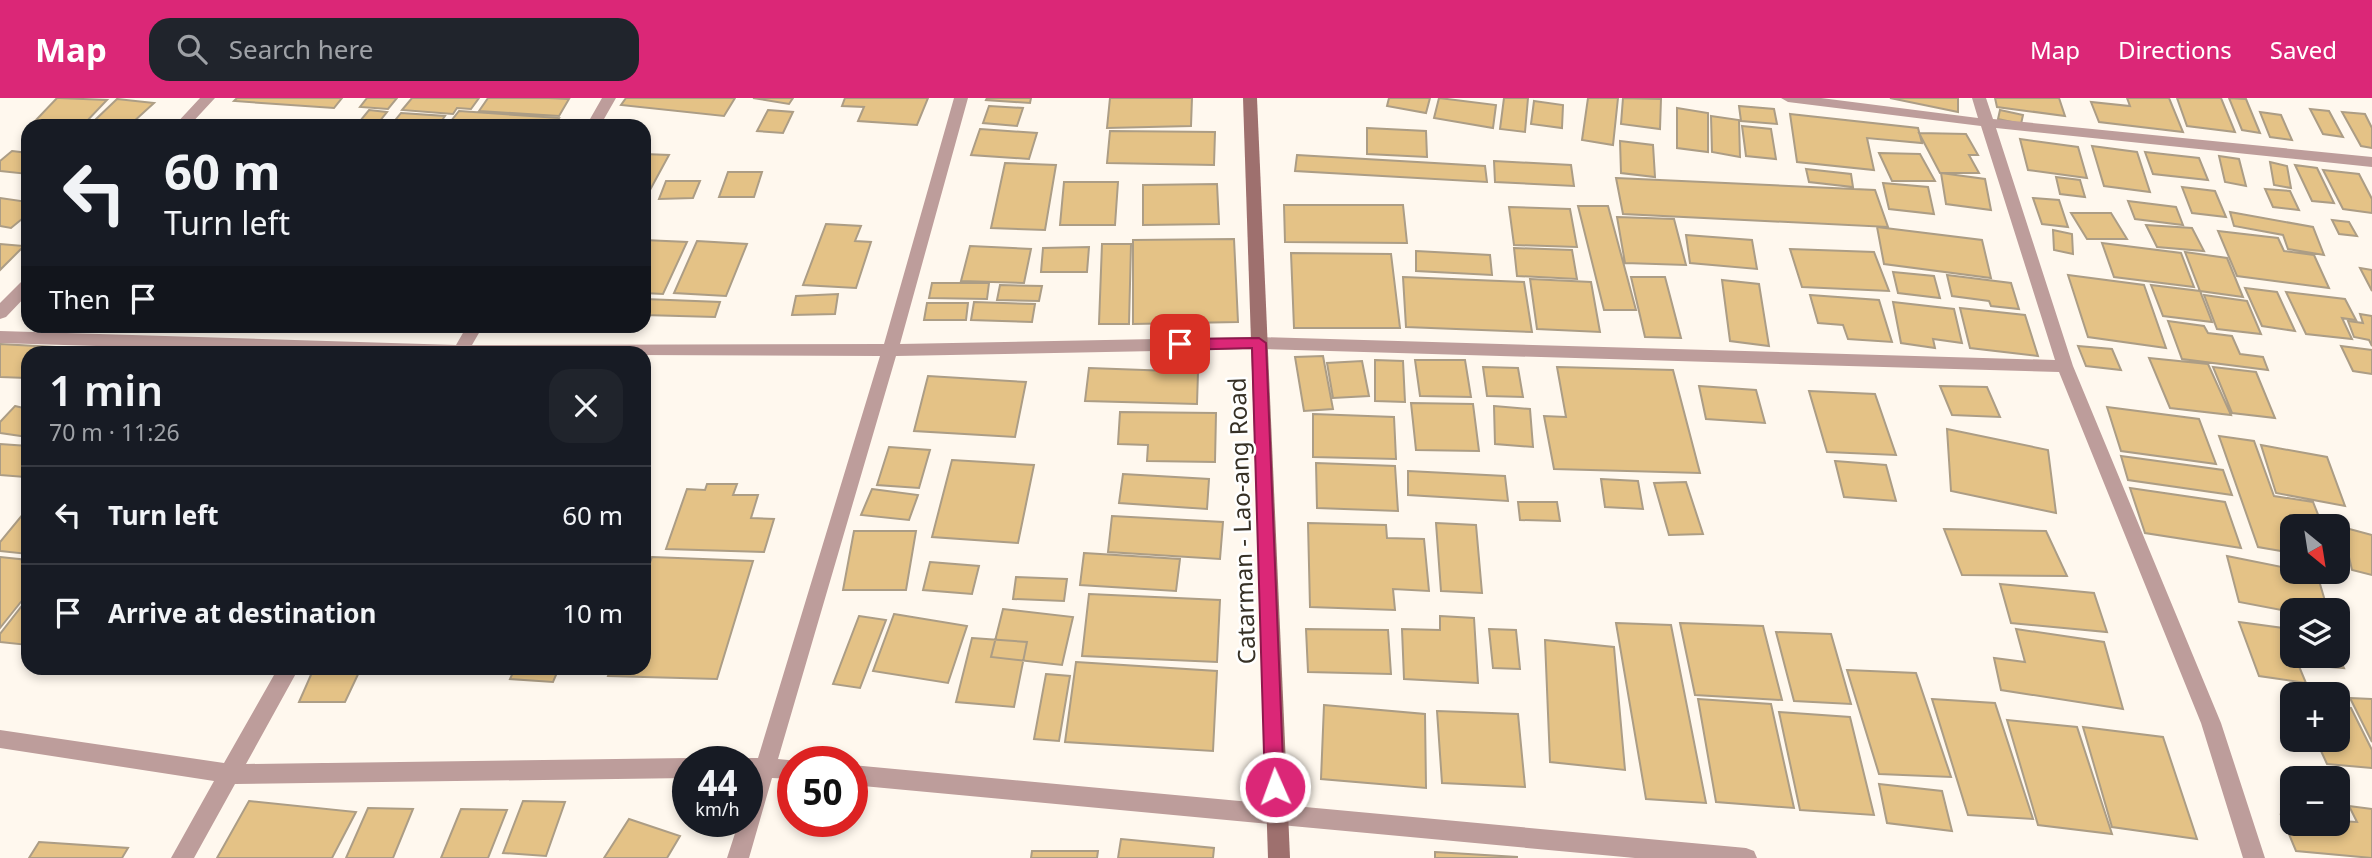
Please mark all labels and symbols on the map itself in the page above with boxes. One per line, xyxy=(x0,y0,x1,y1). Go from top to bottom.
pin xyxy=(1150,314,1210,374)
street label: Catarman - Lao-ang Road xyxy=(1220,377,1262,665)
north arrow xyxy=(2280,514,2350,584)
speed limit sign: 50 xyxy=(777,746,868,837)
position arrow xyxy=(1238,750,1312,824)

